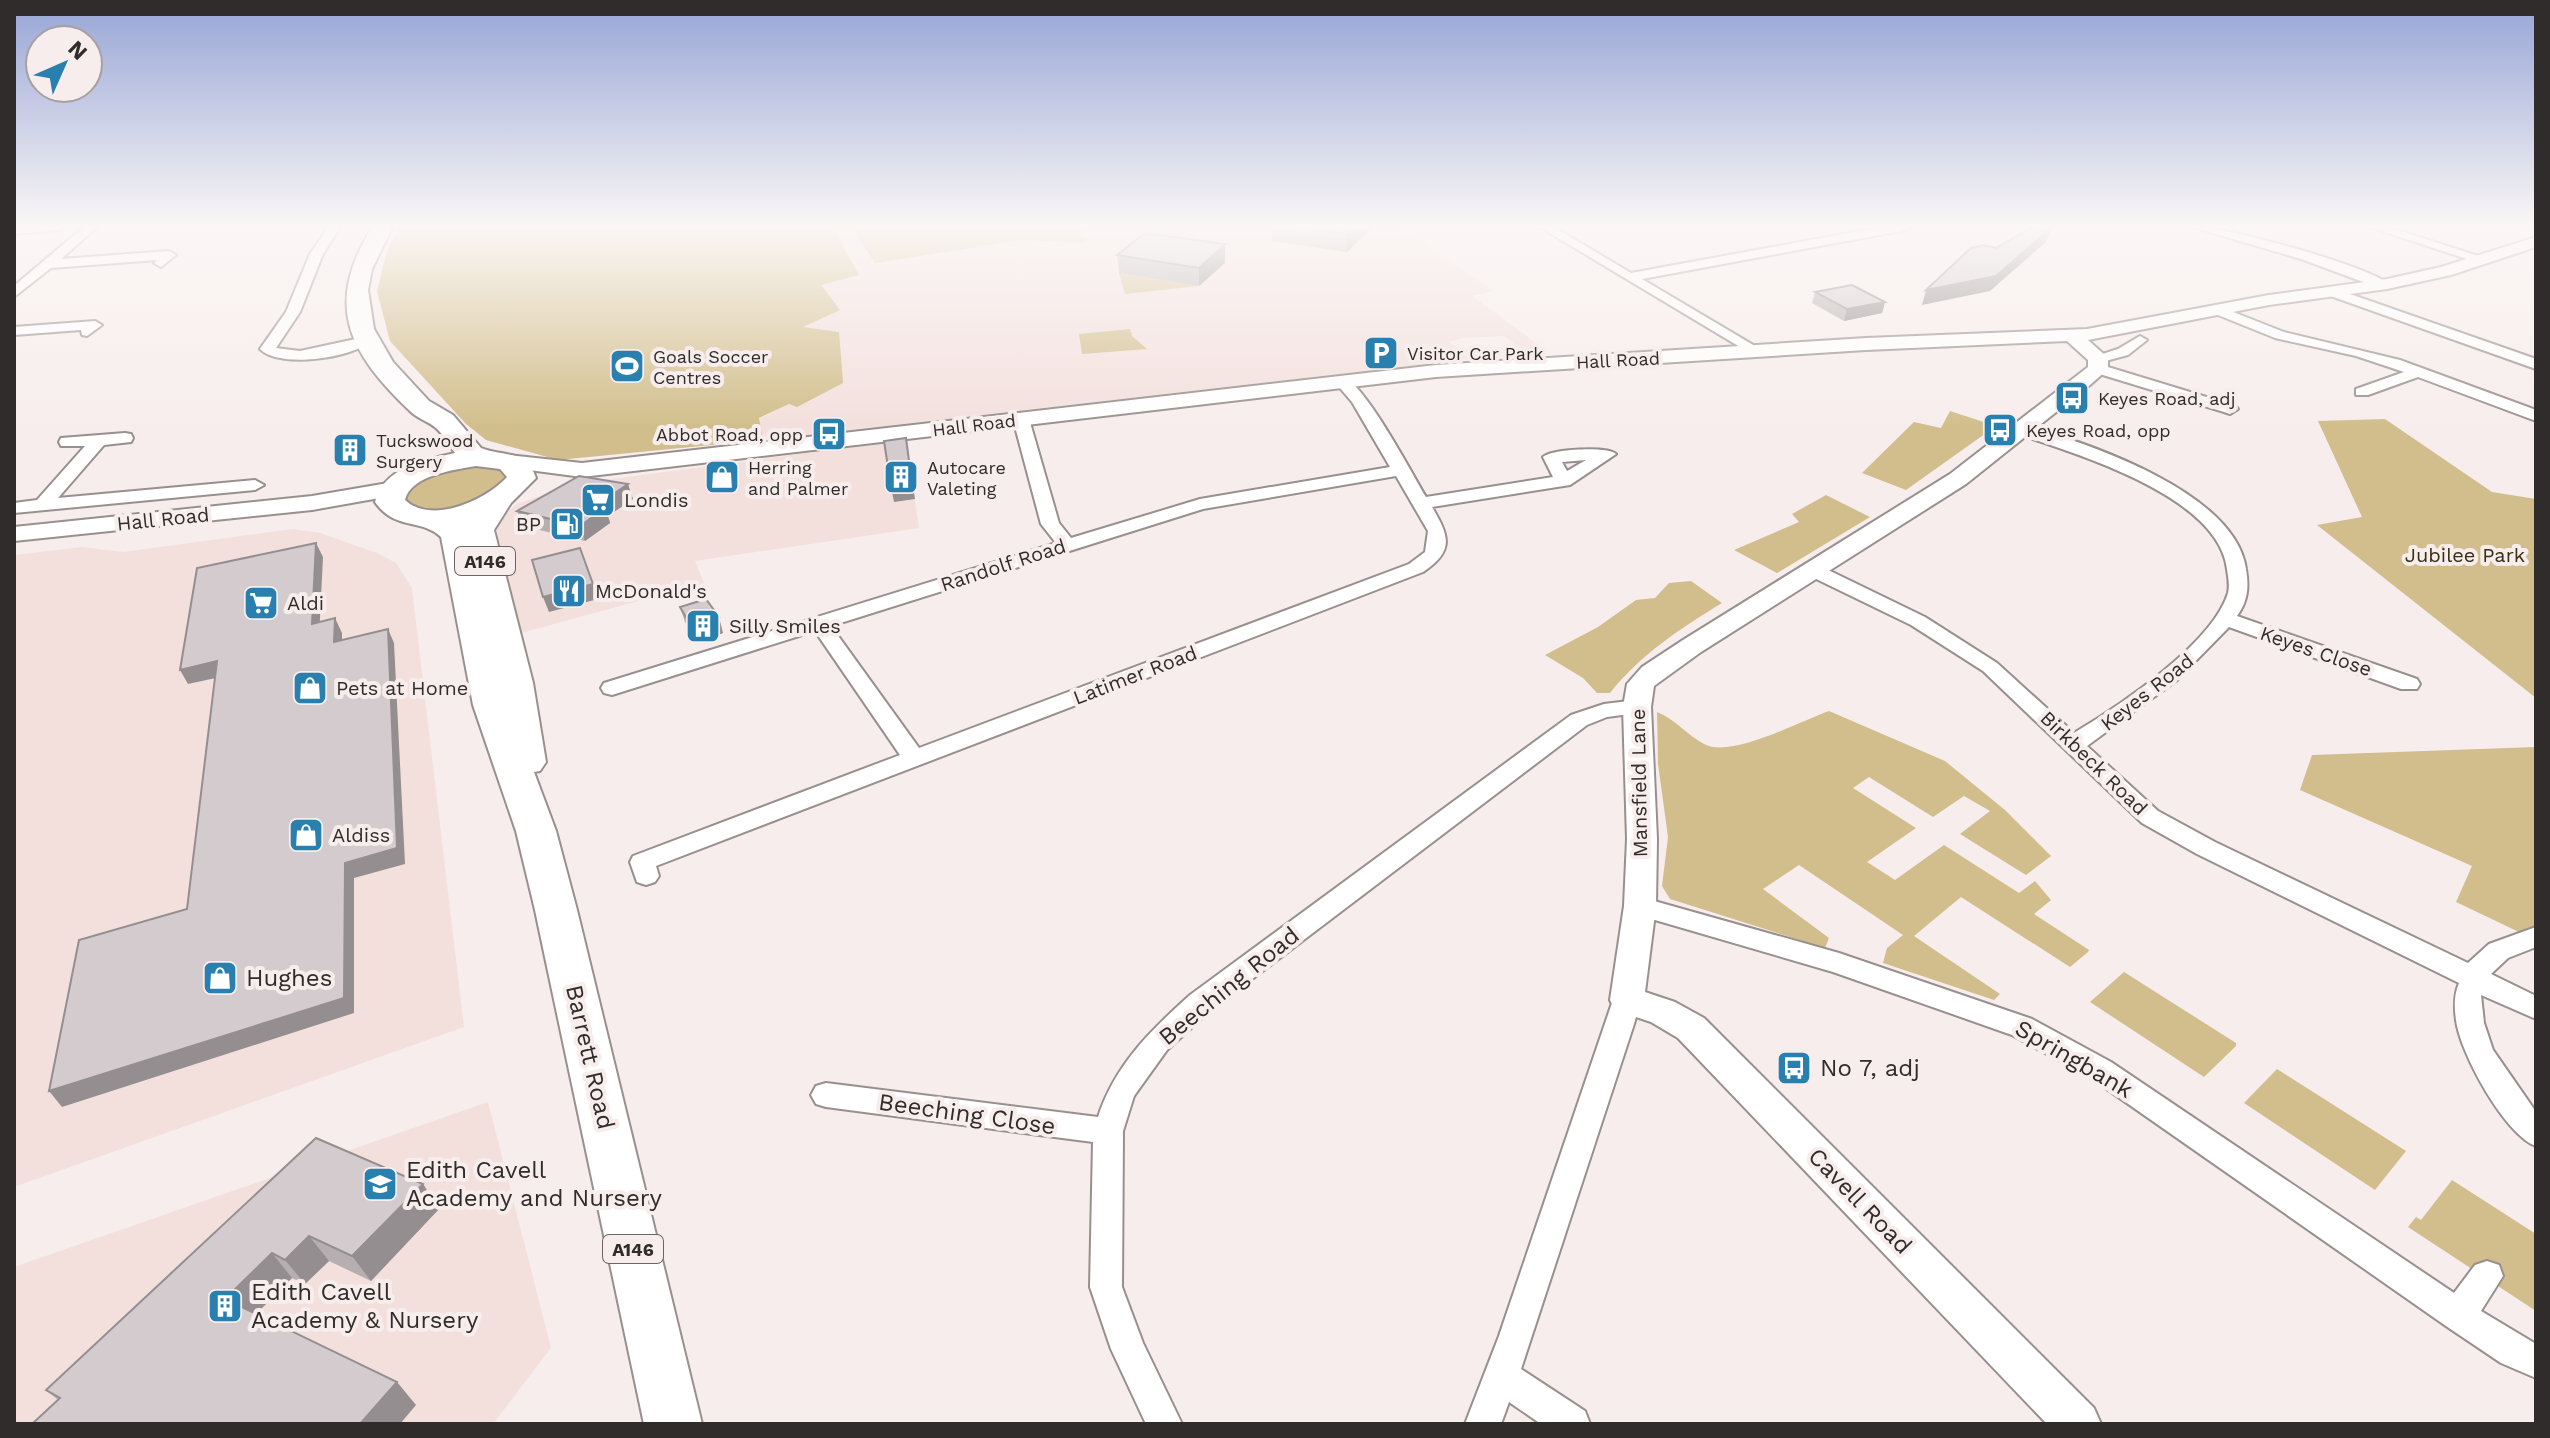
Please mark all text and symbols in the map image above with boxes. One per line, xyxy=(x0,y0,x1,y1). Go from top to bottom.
north arrow xyxy=(24,24,104,104)
text: N xyxy=(63,36,92,65)
parking icon: Visitor Car Park xyxy=(1362,334,1400,372)
place label: Visitor Car Park xyxy=(1407,343,1543,364)
place label: Goals Soccer Centres xyxy=(653,346,768,388)
sports icon: Goals Soccer Centres xyxy=(608,347,646,385)
street label: Hall Road xyxy=(1576,347,1660,373)
bus stop icon: Keyes Road, adj xyxy=(2053,379,2091,417)
place label: Keyes Road, adj xyxy=(2098,388,2235,409)
street label: Hall Road xyxy=(931,409,1017,441)
bus stop icon: Keyes Road, opp xyxy=(1981,411,2019,449)
bus stop icon: Abbot Road, opp xyxy=(810,415,848,453)
place label: Keyes Road, opp xyxy=(2026,420,2171,441)
place label: Abbot Road, opp xyxy=(656,424,803,445)
place label: Tuckswood Surgery xyxy=(376,430,474,472)
building icon: Tuckswood Surgery xyxy=(331,431,369,469)
place label: Herring and Palmer xyxy=(748,457,848,499)
place label: Autocare Valeting xyxy=(927,457,1006,499)
shop icon: Herring and Palmer xyxy=(703,458,741,496)
building icon: Autocare Valeting xyxy=(882,458,920,496)
supermarket icon: Londis xyxy=(579,481,617,519)
place label: Londis xyxy=(624,488,688,512)
street label: Hall Road xyxy=(115,502,211,536)
fuel station icon: BP xyxy=(548,505,586,543)
place label: BP xyxy=(516,512,541,536)
street label: Randolf Road xyxy=(937,533,1069,597)
park label: Jubilee Park xyxy=(2405,543,2525,567)
road number: A146 xyxy=(455,547,515,575)
restaurant icon: McDonald's xyxy=(550,572,588,610)
place label: McDonald's xyxy=(595,579,707,603)
supermarket icon: Aldi xyxy=(242,584,280,622)
place label: Aldi xyxy=(287,591,324,615)
building icon: Silly Smiles xyxy=(684,607,722,645)
place label: Silly Smiles xyxy=(729,614,841,638)
street label: Keyes Close xyxy=(2257,621,2375,681)
street label: Latimer Road xyxy=(1070,640,1200,710)
street label: Keyes Road xyxy=(2096,648,2198,736)
shop icon: Pets at Home xyxy=(291,669,329,707)
place label: Pets at Home xyxy=(336,676,468,700)
street label: Birkbeck Road xyxy=(2035,706,2153,820)
street label: Mansfield Lane xyxy=(1626,708,1652,858)
shop icon: Aldiss xyxy=(287,816,325,854)
place label: Aldiss xyxy=(332,823,390,847)
street label: Beeching Road xyxy=(1153,921,1305,1051)
shop icon: Hughes xyxy=(201,959,239,997)
place label: Hughes xyxy=(246,964,332,992)
street label: Barrett Road xyxy=(560,982,620,1132)
street label: Springbank xyxy=(2010,1014,2138,1104)
bus stop icon: No 7, adj xyxy=(1775,1049,1813,1087)
place label: No 7, adj xyxy=(1820,1054,1920,1082)
street label: Beeching Close xyxy=(877,1088,1057,1140)
street label: Cavell Road xyxy=(1802,1142,1918,1260)
place label: Edith Cavell Academy and Nursery xyxy=(406,1156,663,1212)
school or university icon: Edith Cavell Academy and Nursery xyxy=(361,1165,399,1203)
road number: A146 xyxy=(603,1235,663,1263)
place label: Edith Cavell Academy & Nursery xyxy=(251,1278,479,1334)
building icon: Edith Cavell Academy & Nursery xyxy=(206,1287,244,1325)

